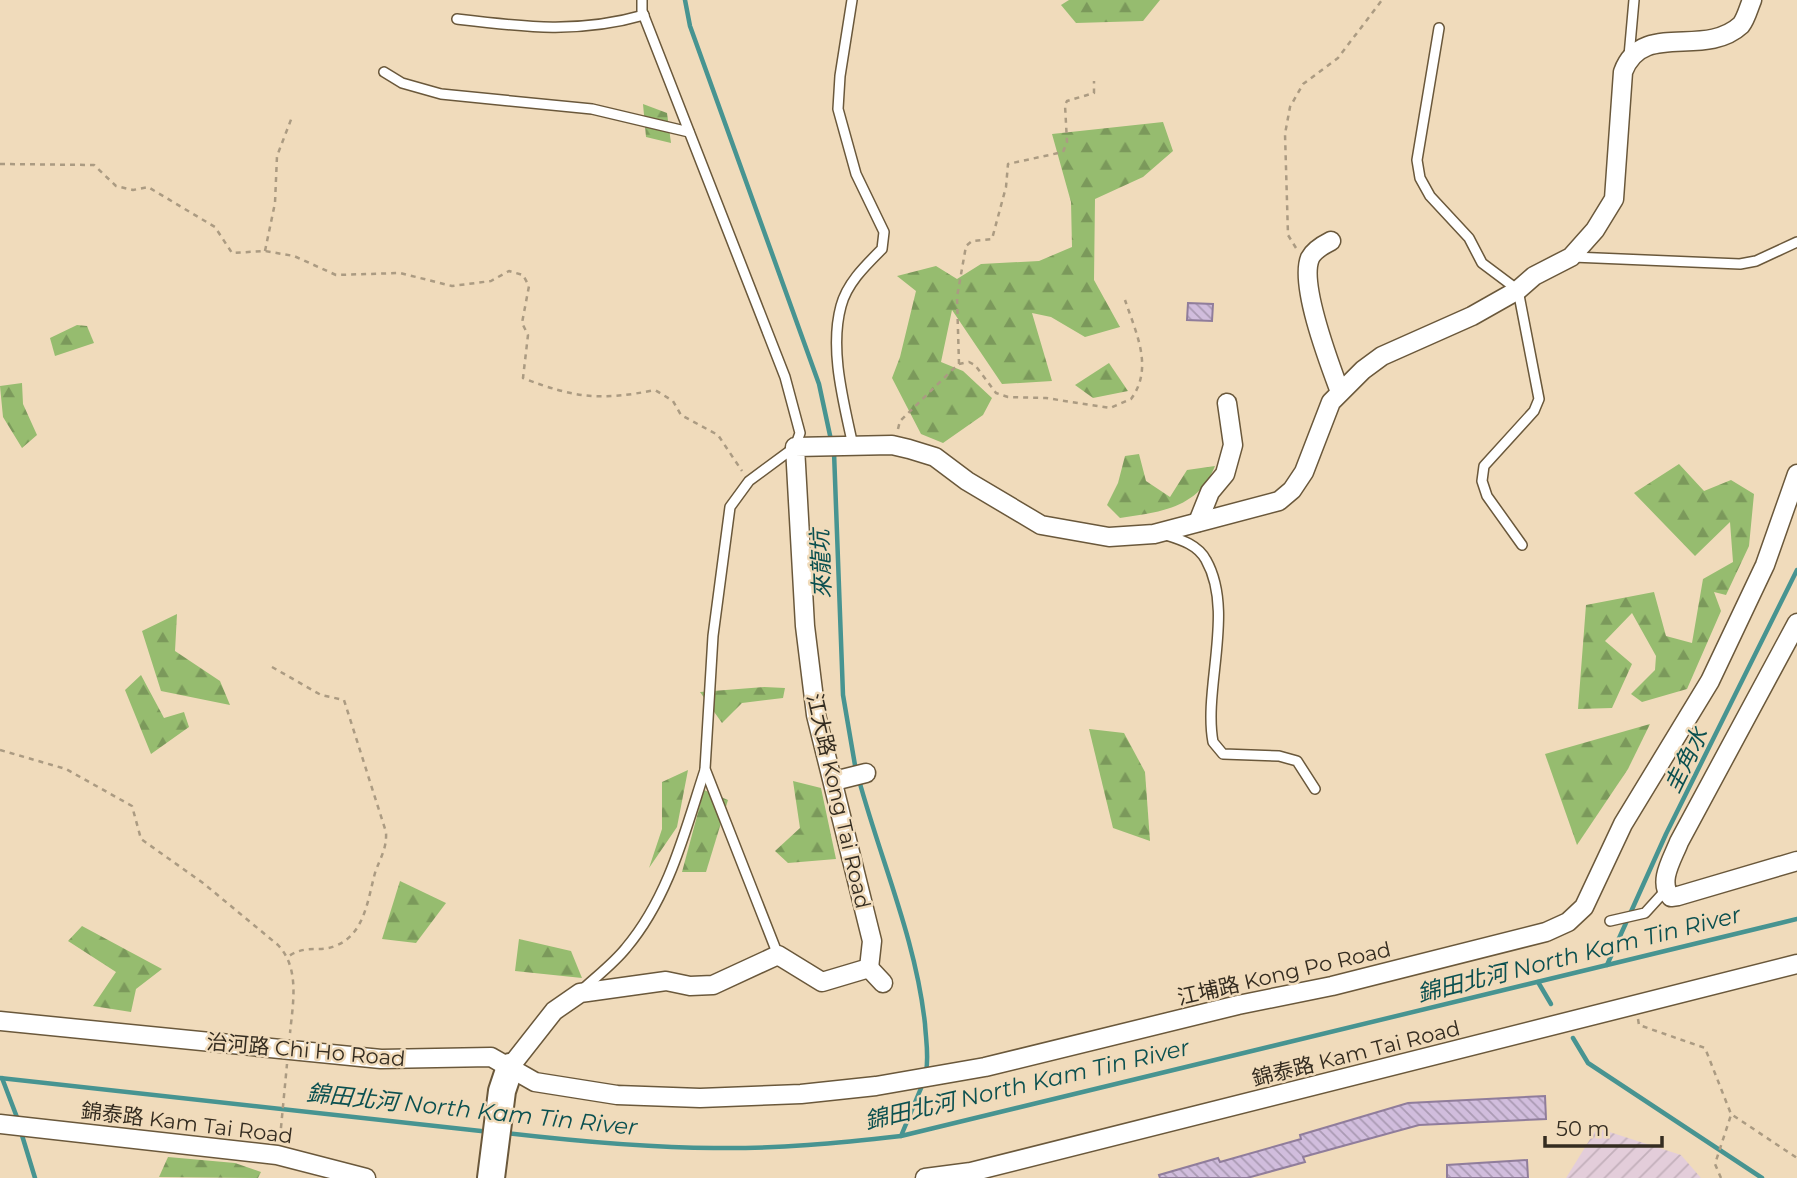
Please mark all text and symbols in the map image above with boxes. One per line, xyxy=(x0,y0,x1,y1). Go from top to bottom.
water label: 來龍坑 xyxy=(806,526,836,599)
street label: 江大路 Kong Tai Road xyxy=(802,691,876,911)
water label: 圭角水 xyxy=(1658,722,1714,797)
water label: 錦田北河 North Kam Tin River xyxy=(1414,900,1744,1008)
street label: 江埔路 Kong Po Road xyxy=(1175,936,1393,1010)
street label: 錦泰路 Kam Tai Road xyxy=(1250,1015,1462,1091)
street label: 治河路 Chi Ho Road xyxy=(206,1029,406,1071)
water label: 錦田北河 North Kam Tin River xyxy=(862,1033,1193,1135)
water label: 錦田北河 North Kam Tin River xyxy=(305,1079,640,1141)
street label: 錦泰路 Kam Tai Road xyxy=(80,1098,294,1148)
scale bar xyxy=(1545,1104,1662,1148)
text: 50 m xyxy=(1556,1116,1610,1141)

